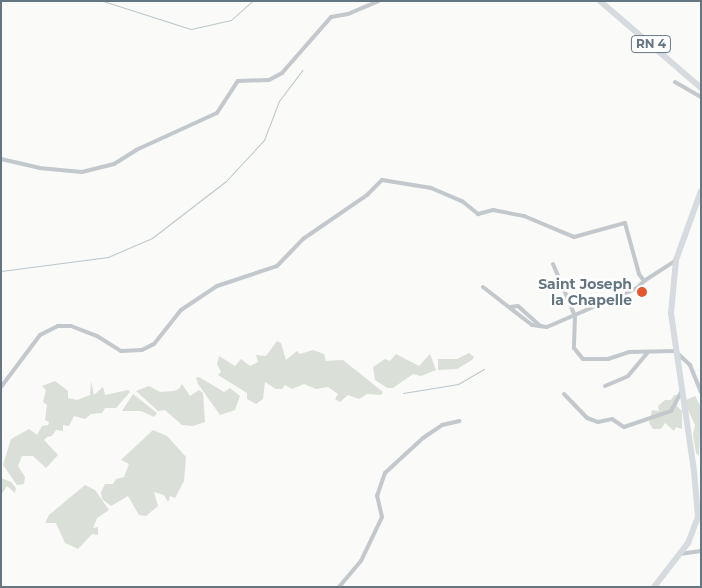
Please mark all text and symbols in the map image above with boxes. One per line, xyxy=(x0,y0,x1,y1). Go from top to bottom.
road number: RN 4 xyxy=(630,34,672,54)
place label: Saint Joseph la Chapelle xyxy=(538,276,632,308)
marker: Saint Joseph la Chapelle xyxy=(636,286,648,298)

